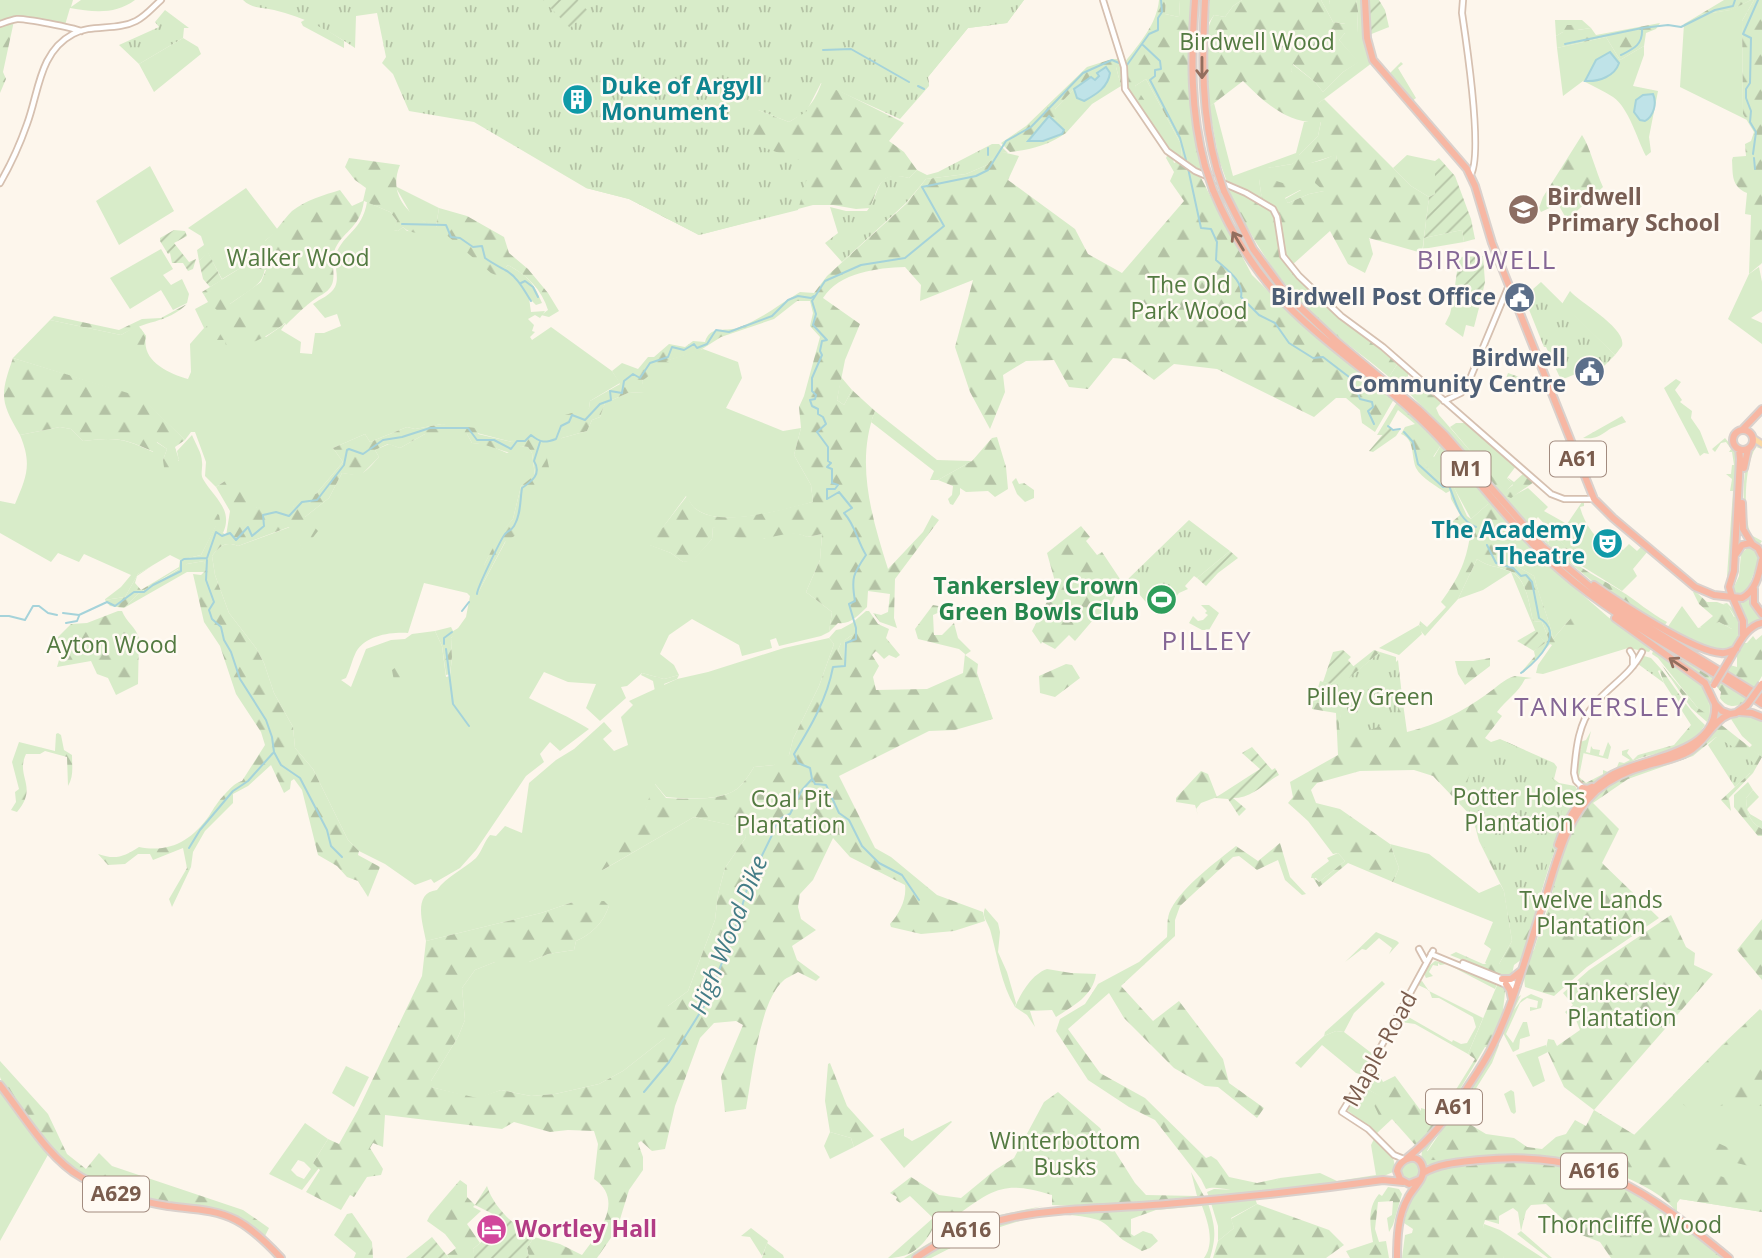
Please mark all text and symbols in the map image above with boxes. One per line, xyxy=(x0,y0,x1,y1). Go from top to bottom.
park label: Birdwell Wood xyxy=(1179,25,1335,57)
one-way arrow xyxy=(1195,56,1209,79)
place label: Duke of Argyll Monument xyxy=(601,69,763,127)
building icon: Duke of Argyll Monument xyxy=(561,82,595,116)
place label: Birdwell Primary School xyxy=(1547,180,1720,238)
school or university icon: Birdwell Primary School xyxy=(1507,193,1541,227)
one-way arrow xyxy=(1231,231,1244,252)
park label: Walker Wood xyxy=(226,241,370,273)
district label: BIRDWELL xyxy=(1417,241,1557,277)
park label: The Old Park Wood xyxy=(1130,268,1248,326)
place label: Birdwell Post Office xyxy=(1271,280,1496,312)
public building icon: Birdwell Post Office xyxy=(1502,280,1536,314)
place label: Birdwell Community Centre xyxy=(1348,341,1566,399)
public building icon: Birdwell Community Centre xyxy=(1572,354,1606,388)
road number: A61 xyxy=(1550,442,1606,476)
road number: M1 xyxy=(1442,452,1490,486)
place label: The Academy Theatre xyxy=(1432,513,1586,571)
theatre icon: The Academy Theatre xyxy=(1591,526,1625,560)
place label: Tankersley Crown Green Bowls Club xyxy=(933,569,1139,627)
sports icon: Tankersley Crown Green Bowls Club xyxy=(1145,582,1179,616)
district label: PILLEY xyxy=(1161,622,1253,658)
park label: Ayton Wood xyxy=(46,628,178,660)
one-way arrow xyxy=(1669,657,1688,671)
park label: Pilley Green xyxy=(1306,680,1434,712)
district label: TANKERSLEY xyxy=(1514,688,1688,724)
park label: Potter Holes Plantation xyxy=(1453,780,1585,838)
park label: Coal Pit Plantation xyxy=(736,782,846,840)
water label: High Wood Dike xyxy=(681,850,774,1019)
park label: Twelve Lands Plantation xyxy=(1519,883,1663,941)
park label: Tankersley Plantation xyxy=(1564,975,1680,1033)
street label: Maple Road xyxy=(1334,985,1424,1112)
road number: A61 xyxy=(1426,1090,1482,1124)
park label: Winterbottom Busks xyxy=(989,1124,1141,1182)
road number: A616 xyxy=(1561,1154,1627,1188)
road number: A629 xyxy=(83,1176,149,1212)
park label: Thorncliffe Wood xyxy=(1538,1208,1722,1240)
hotel icon: Wortley Hall xyxy=(475,1212,509,1246)
place label: Wortley Hall xyxy=(515,1212,657,1244)
road number: A616 xyxy=(933,1212,999,1248)

